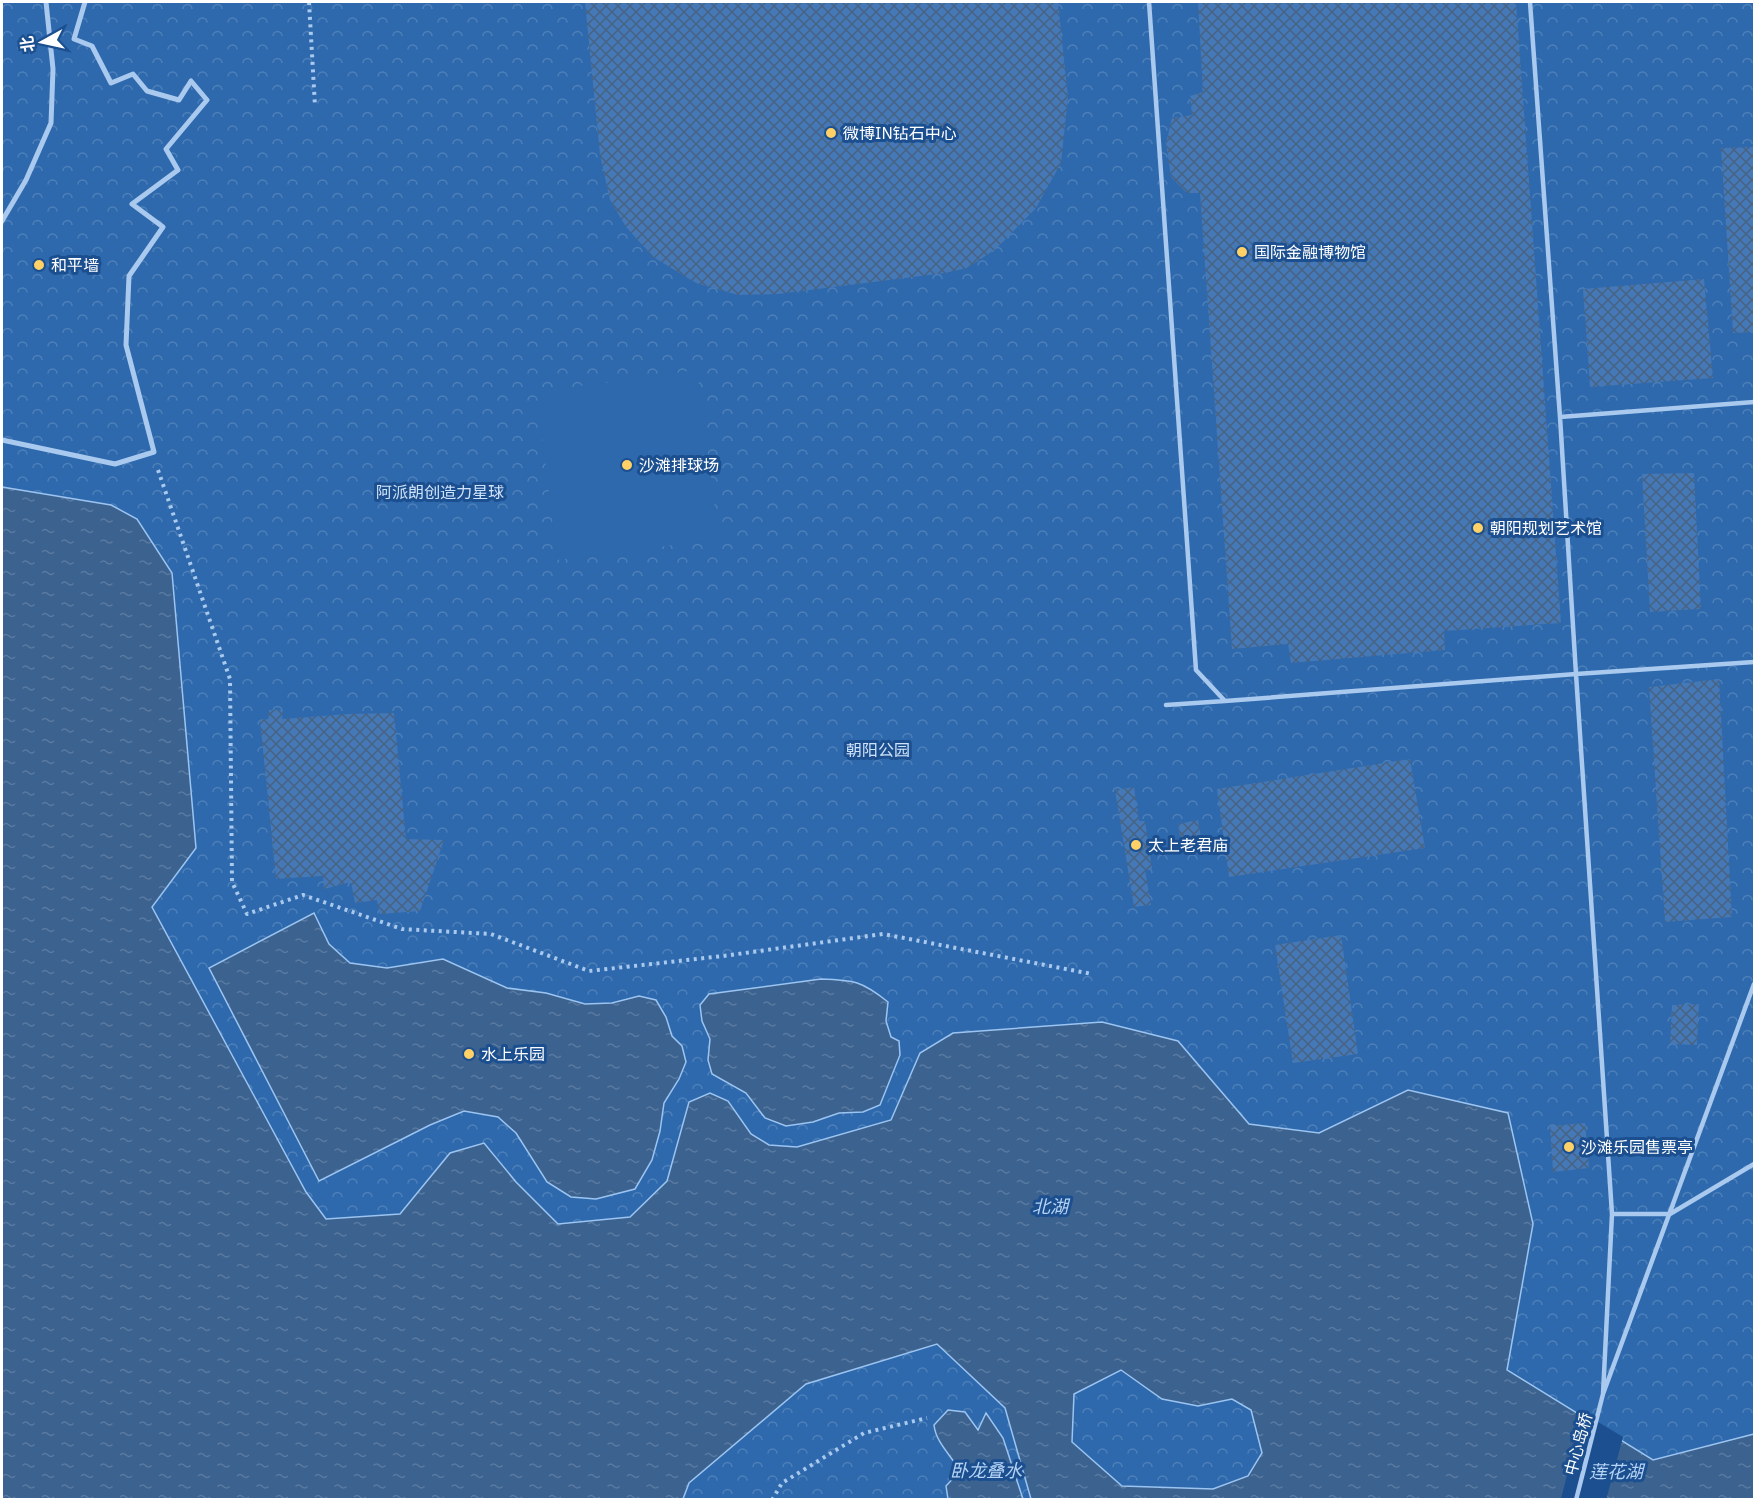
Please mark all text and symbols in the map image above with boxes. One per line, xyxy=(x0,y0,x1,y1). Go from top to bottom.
north arrow xyxy=(12,12,72,72)
text: 北 xyxy=(16,35,38,53)
place label: 微博IN钻石中心 xyxy=(843,123,957,143)
marker: 微博IN钻石中心 xyxy=(824,126,838,140)
place label: 国际金融博物馆 xyxy=(1254,242,1366,262)
marker: 国际金融博物馆 xyxy=(1235,245,1249,259)
place label: 和平墙 xyxy=(51,255,99,275)
marker: 和平墙 xyxy=(32,258,46,272)
place label: 沙滩排球场 xyxy=(639,455,719,475)
marker: 沙滩排球场 xyxy=(620,458,634,472)
park label: 阿派朗创造力星球 xyxy=(376,482,504,502)
place label: 朝阳规划艺术馆 xyxy=(1490,518,1602,538)
marker: 朝阳规划艺术馆 xyxy=(1471,521,1485,535)
park label: 朝阳公园 xyxy=(846,740,910,760)
place label: 太上老君庙 xyxy=(1148,835,1228,855)
marker: 太上老君庙 xyxy=(1129,838,1143,852)
place label: 水上乐园 xyxy=(481,1044,545,1064)
marker: 水上乐园 xyxy=(462,1047,476,1061)
place label: 沙滩乐园售票亭 xyxy=(1581,1137,1693,1157)
marker: 沙滩乐园售票亭 xyxy=(1562,1140,1576,1154)
water label: 北湖 xyxy=(1032,1195,1071,1218)
street label: 中心岛桥 xyxy=(1560,1410,1596,1478)
water label: 卧龙叠水 xyxy=(950,1459,1023,1482)
water label: 莲花湖 xyxy=(1589,1460,1646,1483)

